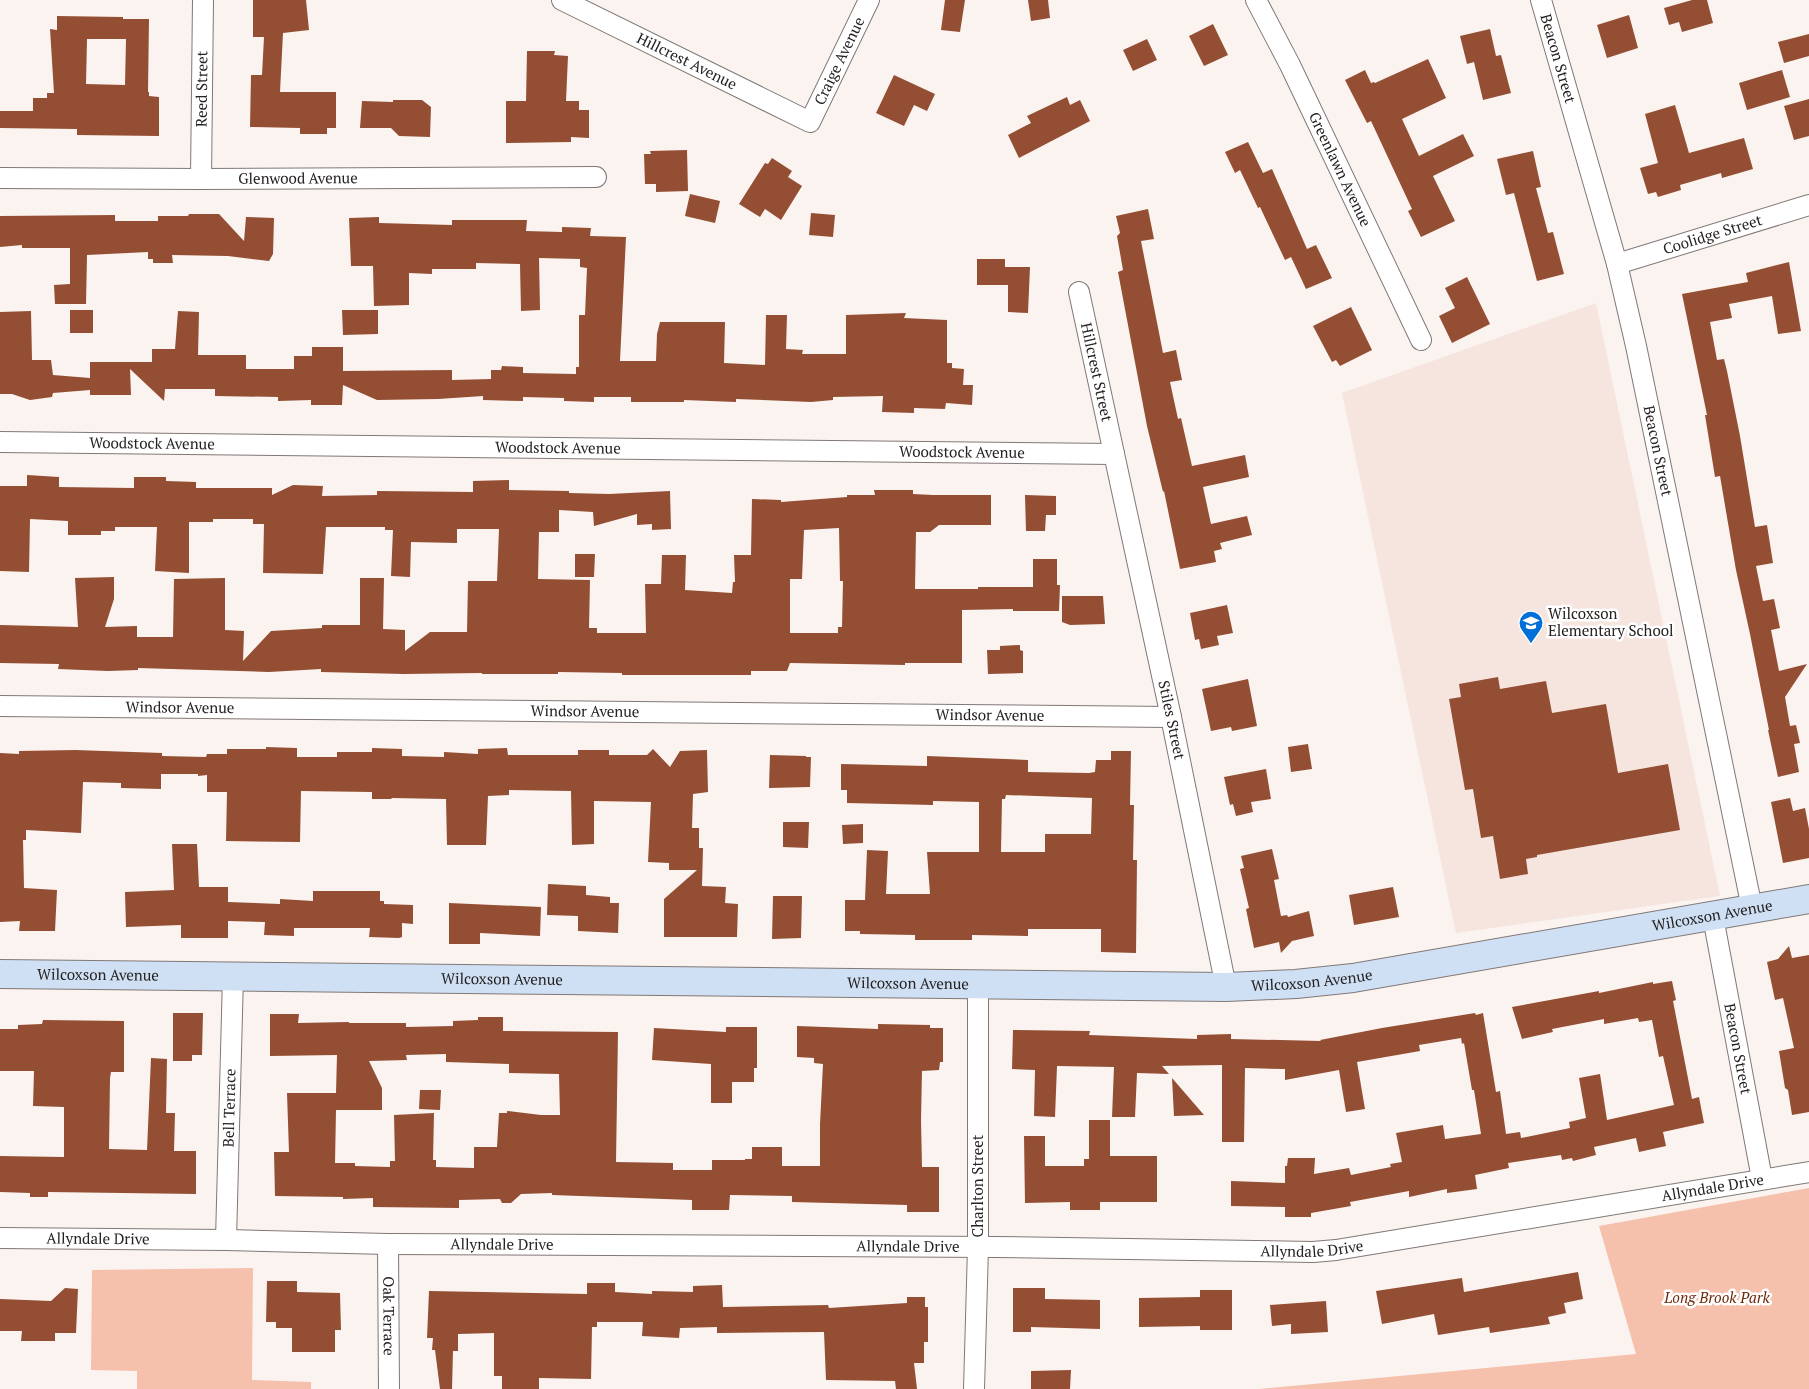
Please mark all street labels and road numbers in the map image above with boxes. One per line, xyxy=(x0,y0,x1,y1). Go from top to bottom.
street label: Beacon Street xyxy=(1536,11,1581,106)
street label: Craige Avenue xyxy=(809,13,868,108)
street label: Hillcrest Avenue xyxy=(634,27,741,94)
street label: Reed Street xyxy=(191,50,211,127)
street label: Greenlawn Avenue xyxy=(1305,108,1376,230)
street label: Glenwood Avenue xyxy=(238,167,358,188)
street label: Coolidge Street xyxy=(1660,209,1765,258)
street label: Hillcrest Street xyxy=(1077,321,1118,424)
street label: Beacon Street xyxy=(1640,404,1678,498)
street label: Woodstock Avenue xyxy=(89,432,215,453)
street label: Woodstock Avenue xyxy=(495,436,621,458)
street label: Woodstock Avenue xyxy=(899,441,1025,462)
street label: Stiles Street xyxy=(1154,678,1191,762)
street label: Windsor Avenue xyxy=(125,696,235,717)
street label: Windsor Avenue xyxy=(530,700,640,721)
street label: Windsor Avenue xyxy=(935,704,1044,725)
street label: Wilcoxson Avenue xyxy=(1650,895,1774,935)
street label: Wilcoxson Avenue xyxy=(37,963,159,985)
street label: Wilcoxson Avenue xyxy=(1250,964,1374,995)
street label: Wilcoxson Avenue xyxy=(441,968,563,989)
street label: Wilcoxson Avenue xyxy=(847,972,969,993)
street label: Beacon Street xyxy=(1720,1001,1757,1096)
street label: Bell Terrace xyxy=(217,1068,240,1148)
street label: Charlton Street xyxy=(967,1134,987,1237)
street label: Allyndale Drive xyxy=(1660,1169,1765,1205)
street label: Allyndale Drive xyxy=(46,1227,150,1248)
street label: Allyndale Drive xyxy=(450,1233,554,1254)
street label: Allyndale Drive xyxy=(856,1235,960,1256)
street label: Allyndale Drive xyxy=(1260,1235,1365,1261)
street label: Oak Terrace xyxy=(379,1276,400,1356)

